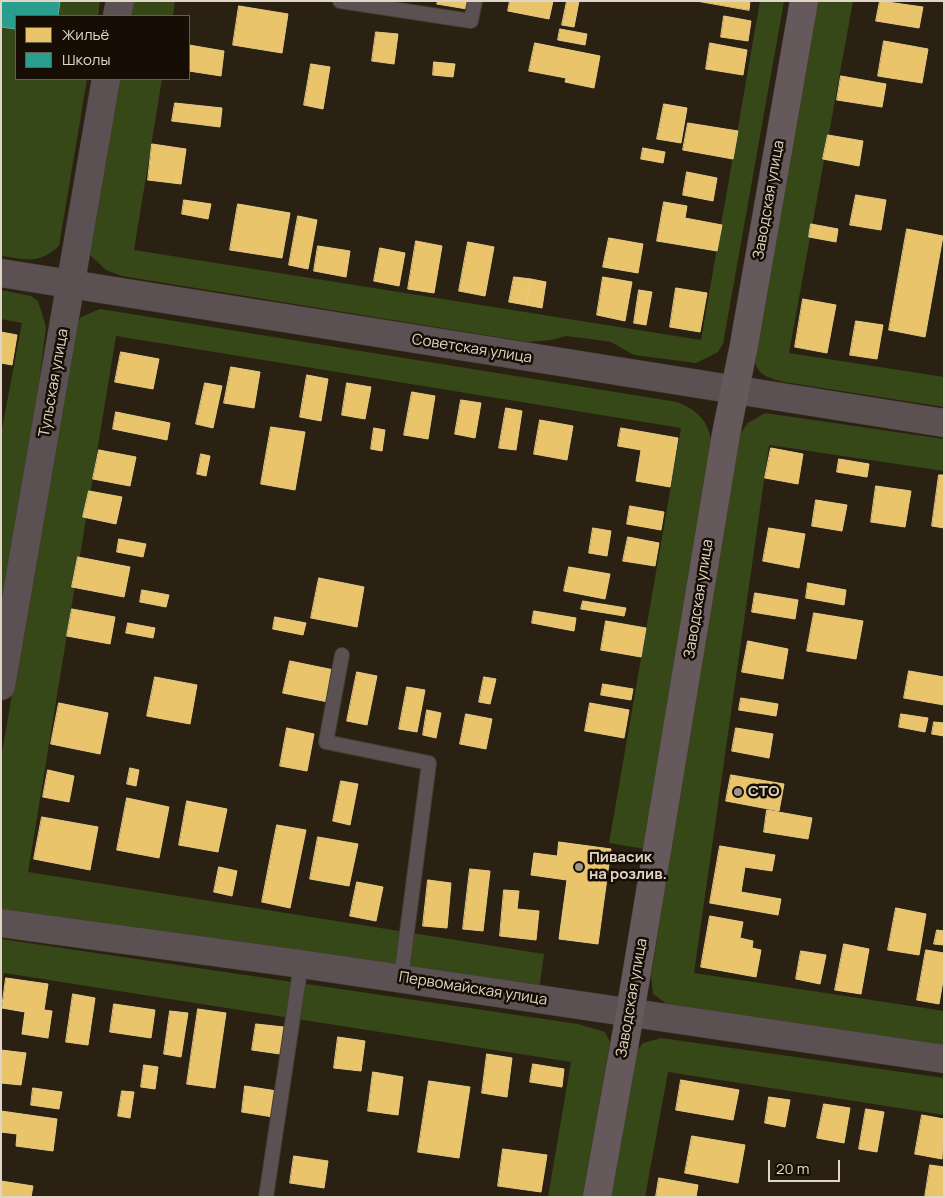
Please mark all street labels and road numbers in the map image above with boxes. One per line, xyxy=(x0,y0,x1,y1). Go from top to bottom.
street label: Заводская улица xyxy=(750,139,788,261)
street label: Тульская улица xyxy=(36,327,72,439)
street label: Советская улица xyxy=(411,331,533,367)
street label: Заводская улица xyxy=(681,538,717,660)
street label: Заводская улица xyxy=(613,937,651,1059)
street label: Первомайская улица xyxy=(398,968,548,1010)

